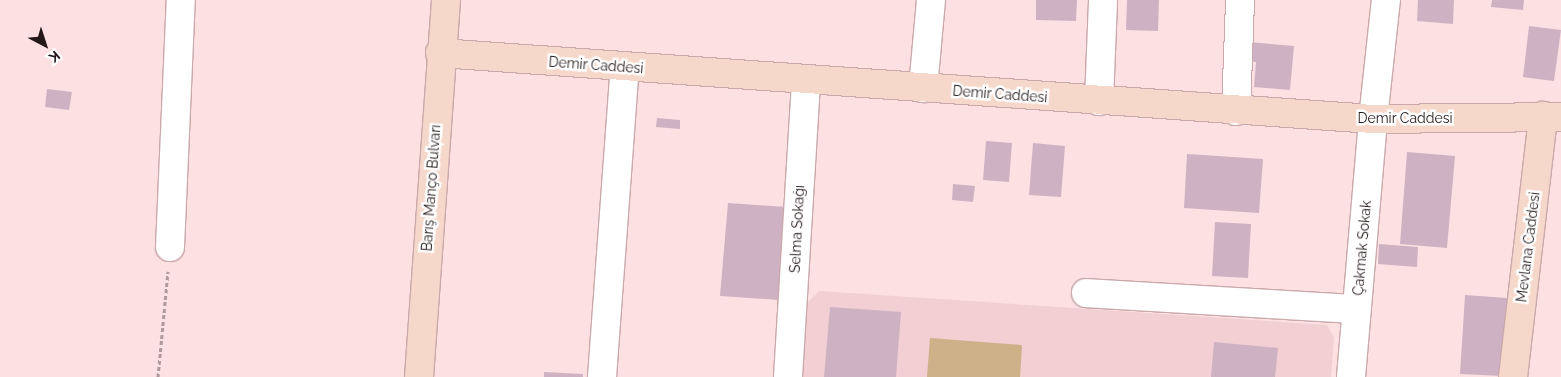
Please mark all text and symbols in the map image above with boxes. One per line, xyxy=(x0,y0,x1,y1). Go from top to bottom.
north arrow xyxy=(20,20,70,70)
text: K xyxy=(46,47,63,66)
street label: Demir Caddesi xyxy=(548,53,644,77)
street label: Demir Caddesi xyxy=(952,82,1048,106)
street label: Demir Caddesi xyxy=(1357,110,1453,126)
street label: Barış Manço Bulvarı xyxy=(418,124,444,252)
street label: Selma Sokağı xyxy=(786,185,808,273)
street label: Mevlana Caddesi xyxy=(1513,191,1543,303)
street label: Çakmak Sokak xyxy=(1349,200,1375,296)

